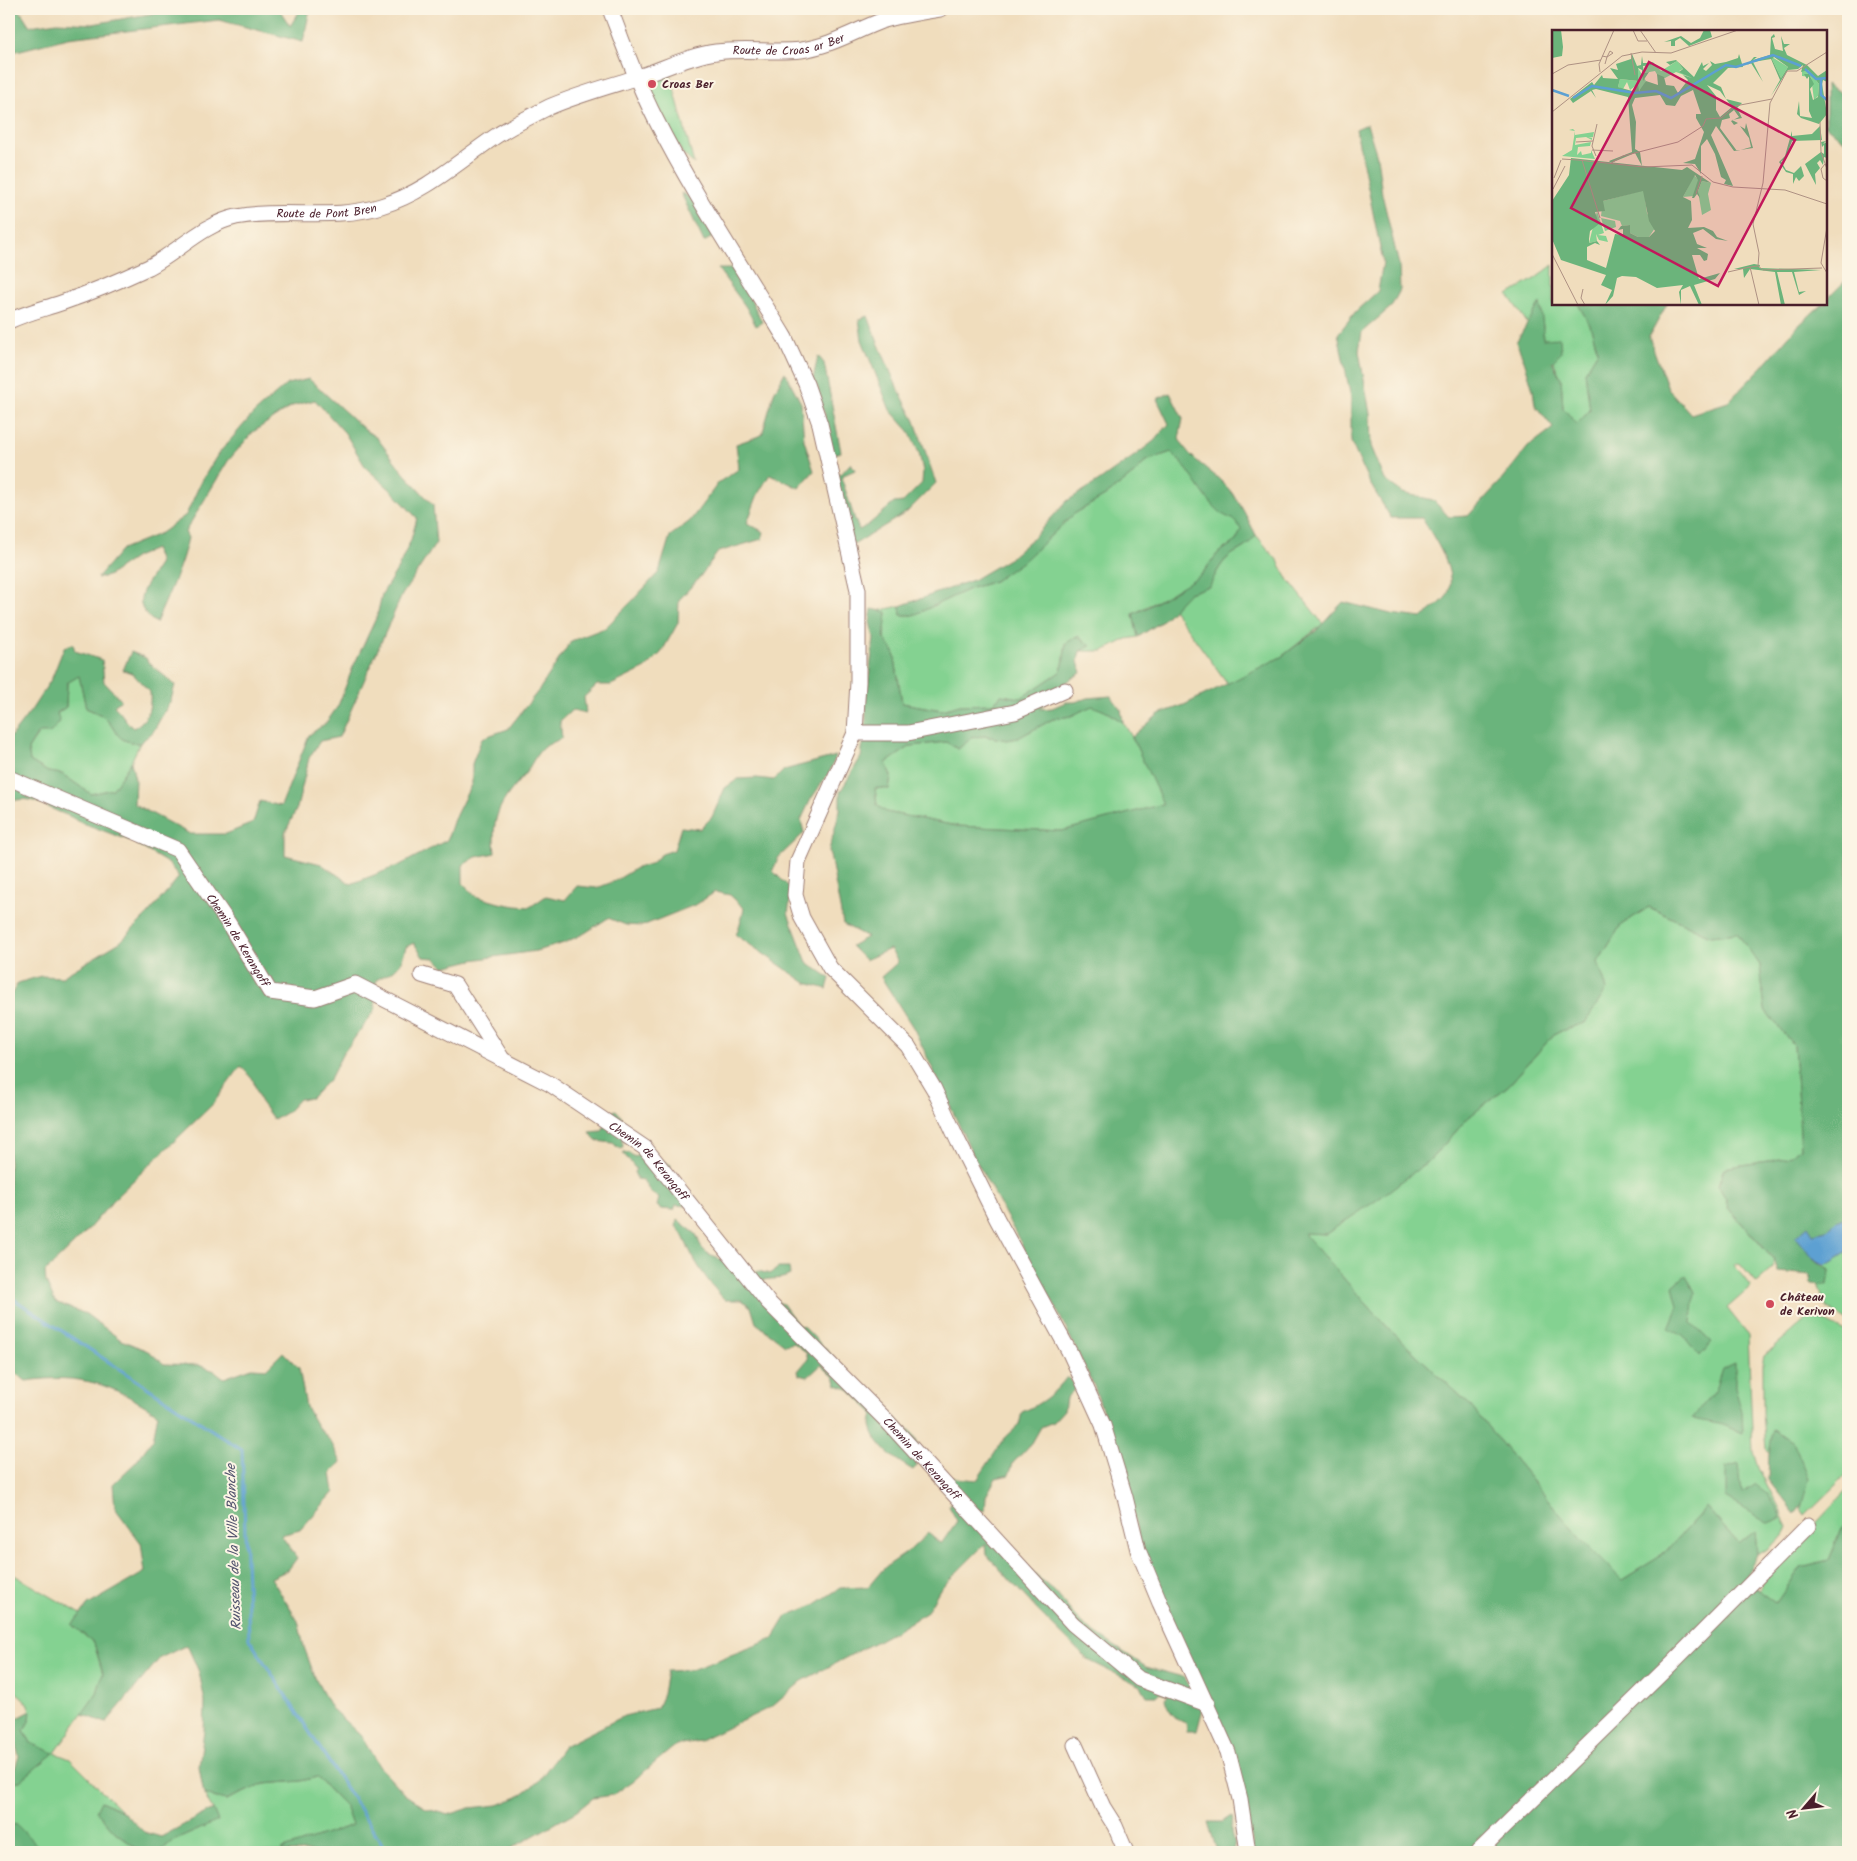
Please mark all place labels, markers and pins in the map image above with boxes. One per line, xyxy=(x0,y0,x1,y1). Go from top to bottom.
place label: Croas Ber xyxy=(662,75,714,94)
marker: Croas Ber xyxy=(646,78,658,90)
place label: Château de Kerivon xyxy=(1780,1288,1835,1321)
marker: Château de Kerivon xyxy=(1764,1298,1776,1310)

